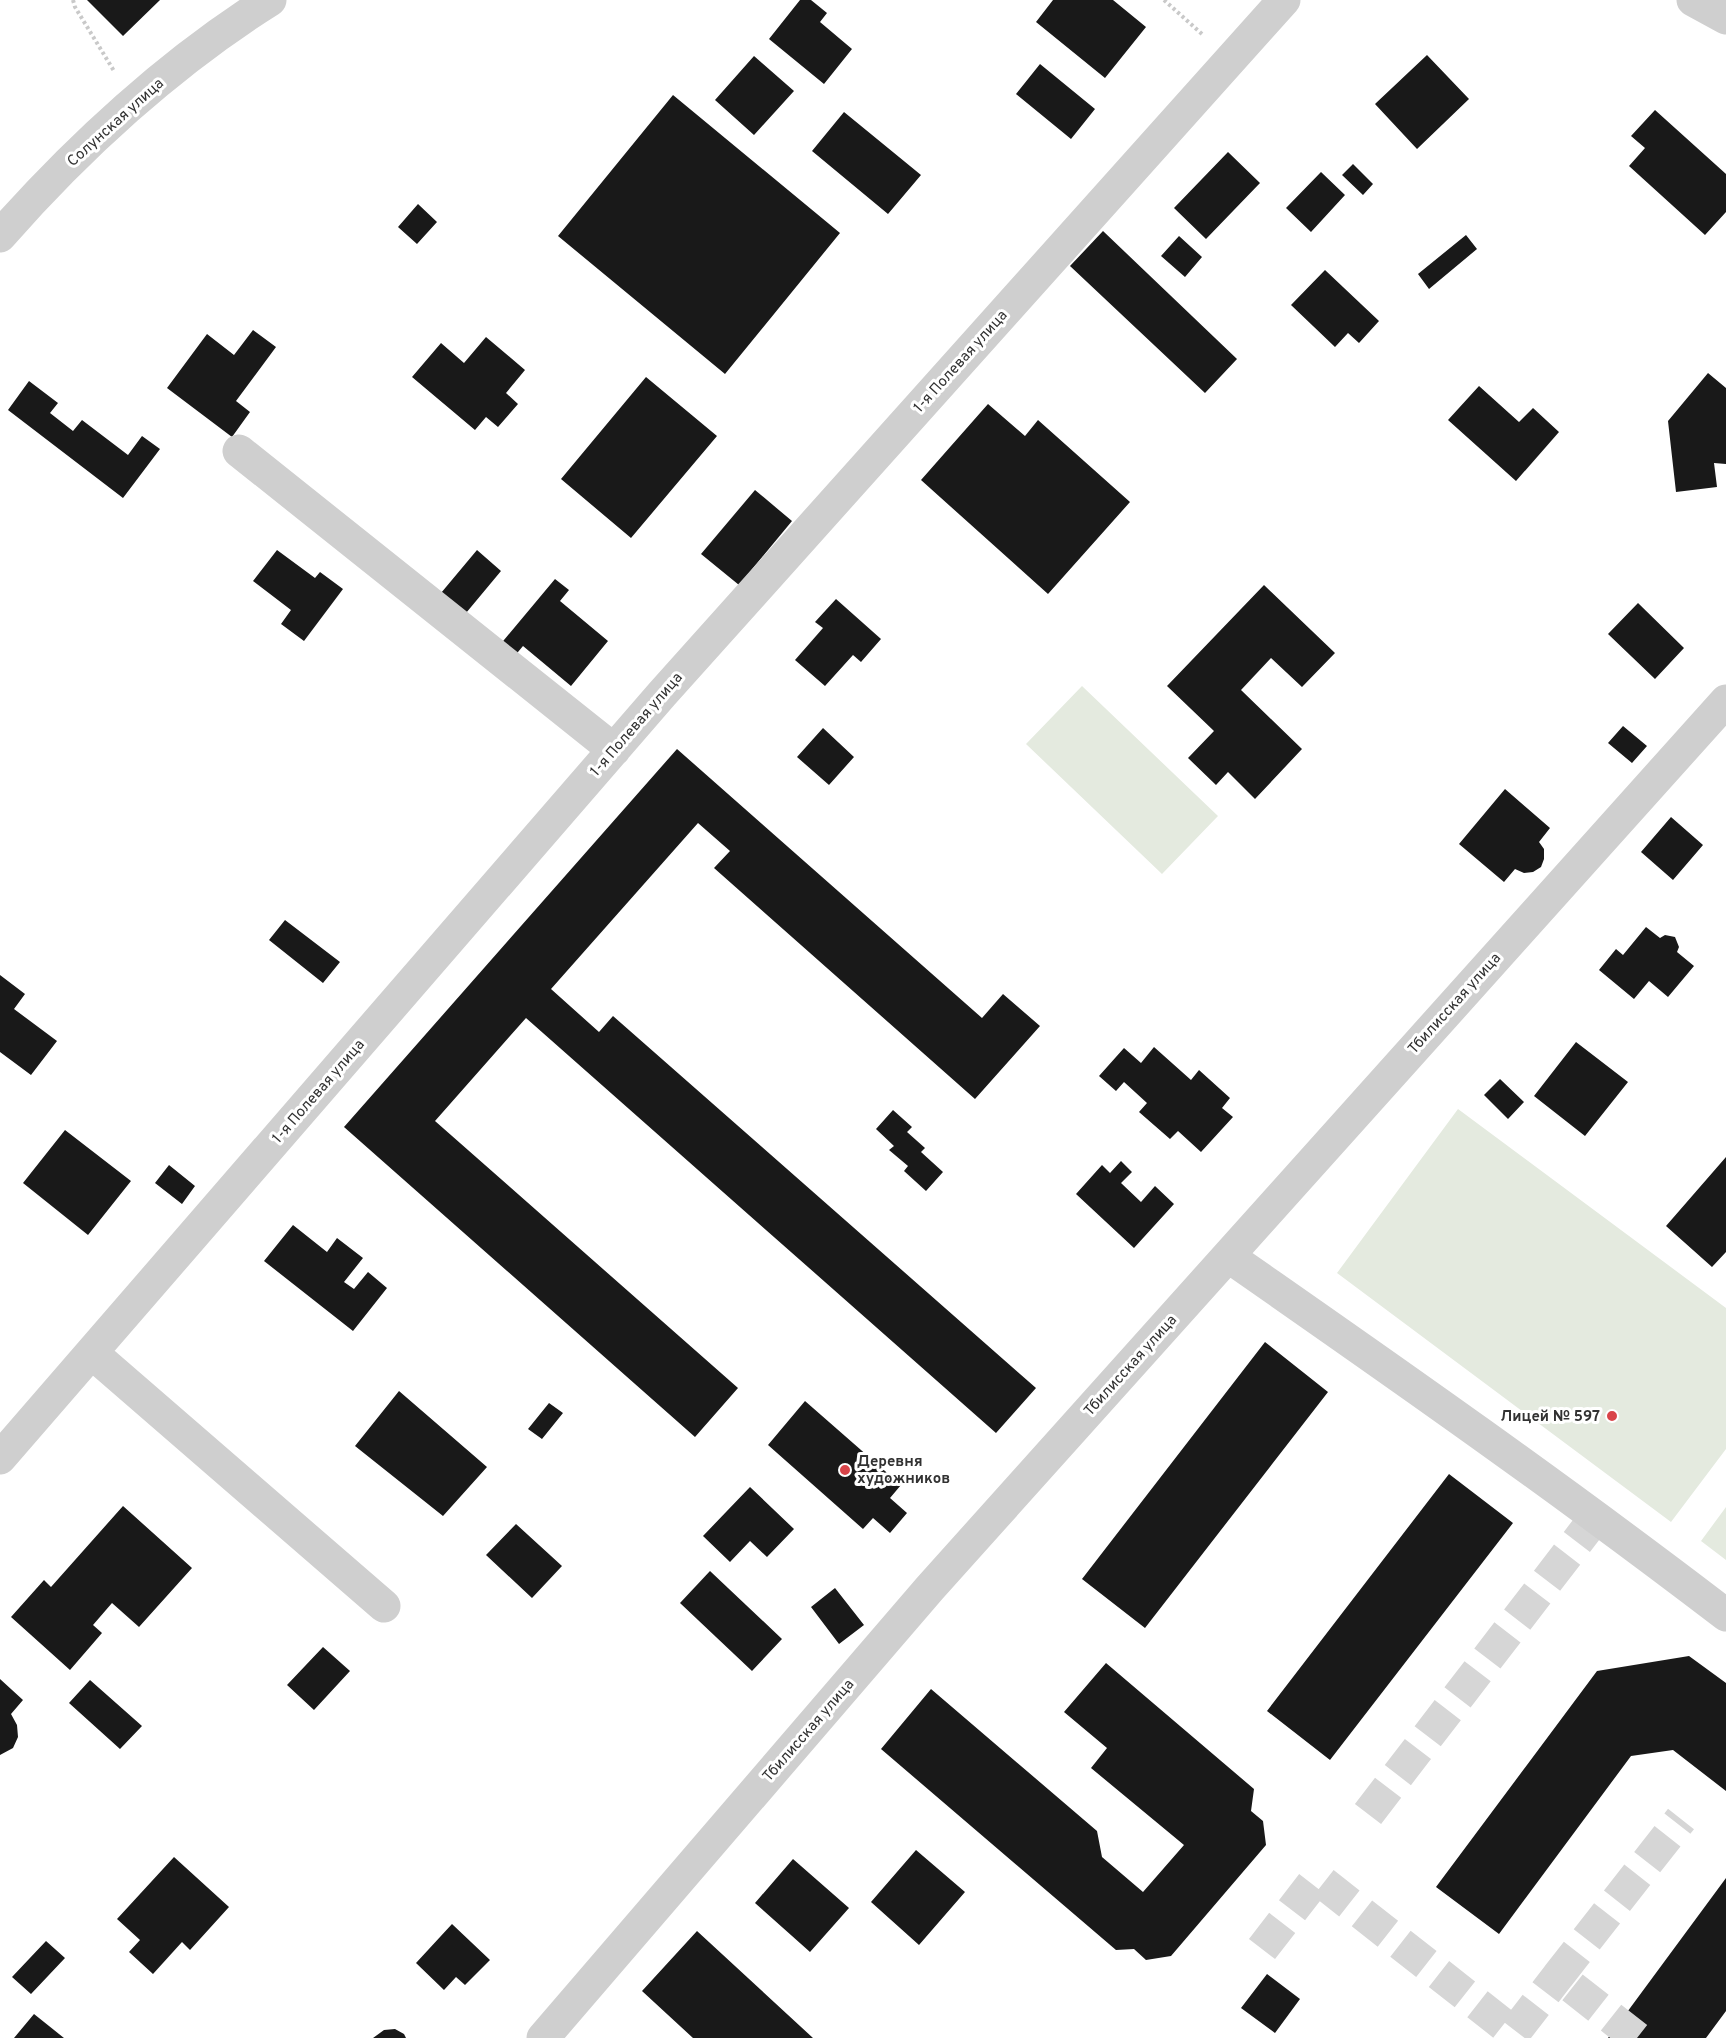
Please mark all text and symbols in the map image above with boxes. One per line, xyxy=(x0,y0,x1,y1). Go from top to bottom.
street label: Солунская улица xyxy=(64,75,168,172)
street label: 1-я Полевая улица xyxy=(910,307,1012,417)
street label: 1-я Полевая улица xyxy=(587,669,687,781)
street label: Тбилисская улица xyxy=(1405,949,1506,1059)
street label: 1-я Полевая улица xyxy=(269,1036,369,1148)
street label: Тбилисская улица xyxy=(1081,1311,1182,1421)
place label: Лицей № 597 xyxy=(1501,1408,1600,1427)
marker: Лицей № 597 xyxy=(1605,1409,1619,1423)
place label: Деревня художников xyxy=(857,1453,950,1489)
marker: Деревня художников xyxy=(838,1463,852,1477)
street label: Тбилисская улица xyxy=(759,1676,859,1786)

